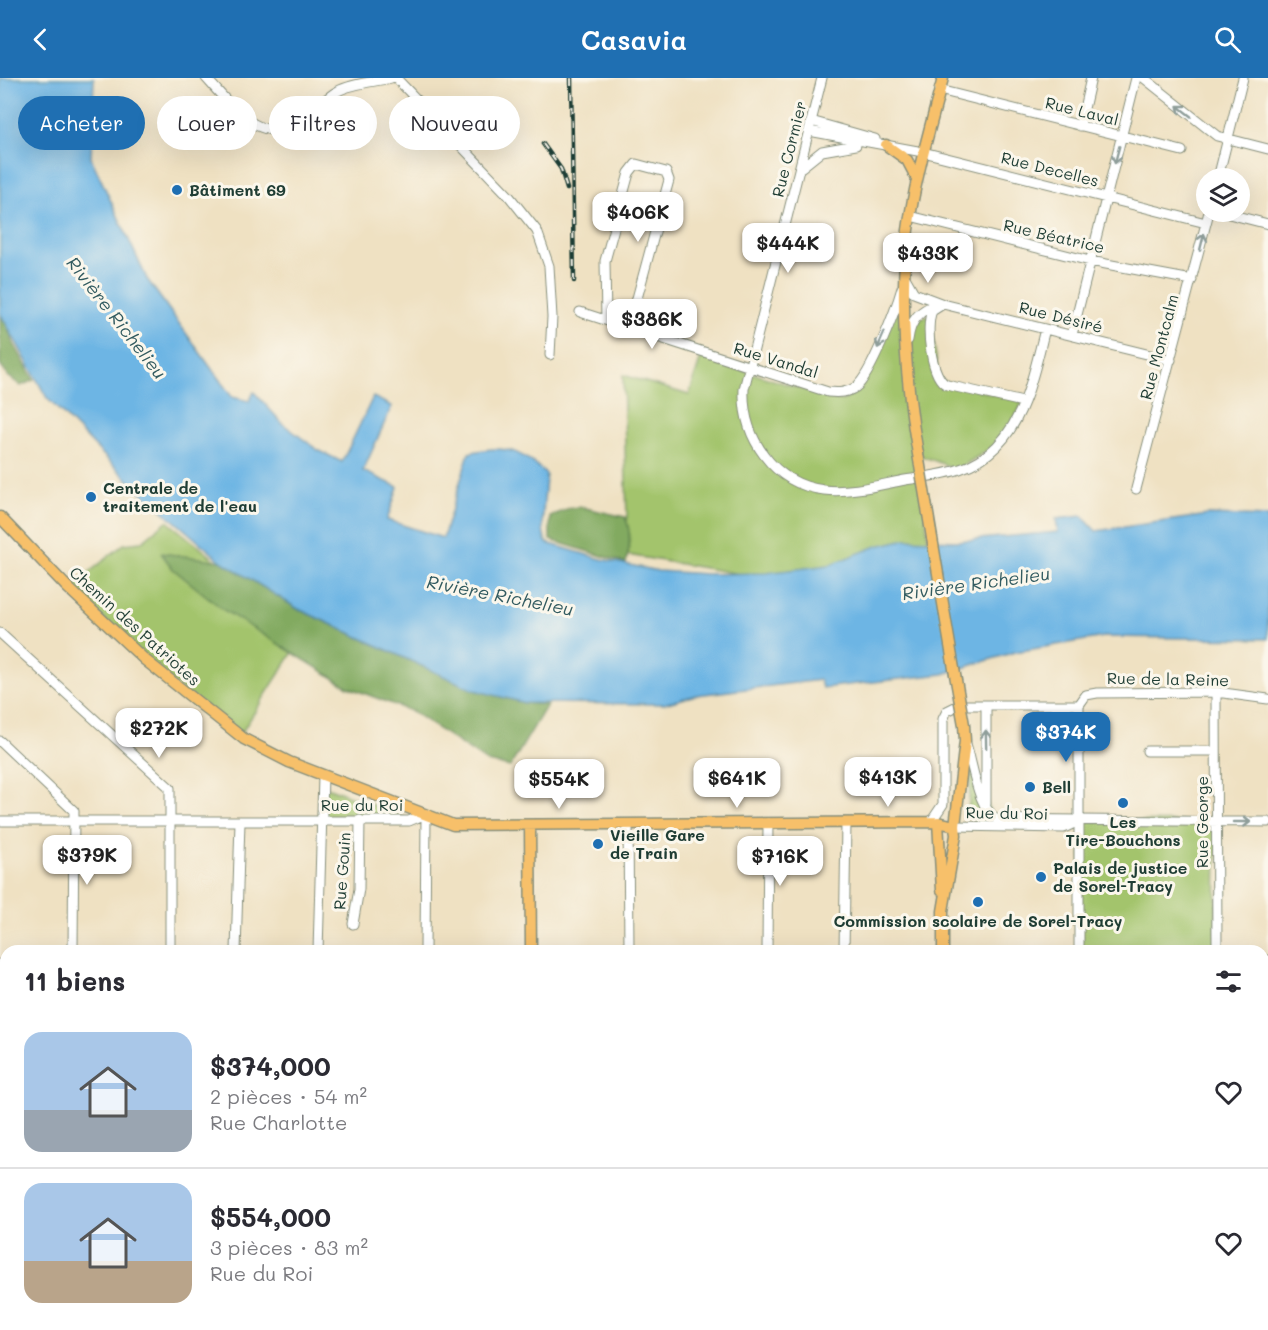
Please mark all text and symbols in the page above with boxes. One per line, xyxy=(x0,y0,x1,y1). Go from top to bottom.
text: Casavia xyxy=(581,22,687,57)
icon: back xyxy=(24,23,57,56)
icon: search xyxy=(1211,23,1244,56)
street label: Rue Laval xyxy=(1043,91,1121,130)
chip: Acheter xyxy=(18,96,145,150)
chip: Louer xyxy=(157,96,257,150)
chip: Filtres xyxy=(269,96,377,150)
chip: Nouveau xyxy=(389,96,520,150)
street label: Rue Cormier xyxy=(766,99,811,199)
one-way arrow xyxy=(1176,105,1192,118)
one-way arrow xyxy=(1111,145,1123,164)
street label: Rue Decelles xyxy=(999,146,1101,191)
map controls xyxy=(1196,168,1250,222)
button: layers xyxy=(1196,168,1250,222)
place label: Bâtiment 69 xyxy=(189,179,286,200)
marker: Bâtiment 69 xyxy=(170,183,184,197)
pin: $406K xyxy=(596,192,680,243)
text: $406K xyxy=(606,198,670,224)
street label: Rue Béatrice xyxy=(1002,214,1107,257)
pin: $444K xyxy=(746,223,830,274)
text: $444K xyxy=(756,229,820,255)
pin: $433K xyxy=(886,233,970,284)
one-way arrow xyxy=(1196,233,1208,252)
text: $433K xyxy=(897,239,959,265)
water label: Rivière Richelieu xyxy=(61,251,172,384)
street label: Rue Montcalm xyxy=(1134,292,1183,402)
street label: Rue Désiré xyxy=(1017,296,1105,337)
pin: $386K xyxy=(610,299,694,350)
text: $386K xyxy=(621,305,683,331)
one-way arrow xyxy=(875,331,887,349)
street label: Rue Vandal xyxy=(731,337,821,382)
place label: Centrale de traitement de l'eau xyxy=(103,477,257,516)
marker: Centrale de traitement de l'eau xyxy=(84,490,98,504)
street label: Chemin des Patriotes xyxy=(66,561,205,690)
water label: Rivière Richelieu xyxy=(900,561,1051,605)
water label: Rivière Richelieu xyxy=(425,569,576,621)
street label: Rue de la Reine xyxy=(1107,667,1229,690)
pin: $272K xyxy=(117,708,201,759)
pin: $374K xyxy=(1024,712,1108,763)
text: $272K xyxy=(129,714,189,740)
text: $374K xyxy=(1035,718,1097,744)
one-way arrow xyxy=(980,730,992,750)
pin: $413K xyxy=(846,757,930,808)
pin: $641K xyxy=(695,758,779,809)
pin: $554K xyxy=(517,759,601,810)
text: $413K xyxy=(858,763,918,789)
text: $641K xyxy=(707,764,767,790)
text: $554K xyxy=(528,765,590,791)
place label: Bell xyxy=(1042,776,1071,797)
street label: Rue George xyxy=(1191,776,1212,868)
marker: Bell xyxy=(1023,780,1037,794)
street label: Rue du Roi xyxy=(321,794,403,815)
marker: Les Tire-Bouchons xyxy=(1116,796,1130,810)
street label: Rue du Roi xyxy=(965,801,1049,824)
place label: Les Tire-Bouchons xyxy=(1066,811,1180,850)
one-way arrow xyxy=(1232,816,1252,828)
place label: Vieille Gare de Train xyxy=(610,824,705,863)
street label: Rue Gouin xyxy=(328,831,355,911)
pin: $379K xyxy=(45,835,129,886)
pin: $716K xyxy=(738,836,822,887)
marker: Vieille Gare de Train xyxy=(591,837,605,851)
text: $379K xyxy=(57,841,117,867)
text: $716K xyxy=(751,842,809,868)
place label: Palais de justice de Sorel-Tracy xyxy=(1053,857,1187,896)
marker: Palais de justice de Sorel-Tracy xyxy=(1034,870,1048,884)
marker: Commission scolaire de Sorel-Tracy xyxy=(971,895,985,909)
place label: Commission scolaire de Sorel-Tracy xyxy=(833,910,1123,931)
text: 11 biens xyxy=(24,964,125,998)
icon: filters xyxy=(1212,965,1245,998)
text: $374,000 xyxy=(210,1049,331,1083)
icon: home xyxy=(72,1056,144,1128)
icon: heart xyxy=(1212,1076,1245,1109)
text: 2 pièces · 54 m² xyxy=(210,1083,367,1109)
text: Rue Charlotte xyxy=(210,1109,347,1135)
text: $554,000 xyxy=(210,1200,331,1234)
icon: home xyxy=(72,1207,144,1279)
icon: heart xyxy=(1212,1227,1245,1260)
text: 3 pièces · 83 m² xyxy=(210,1234,368,1260)
text: Rue du Roi xyxy=(210,1260,313,1286)

